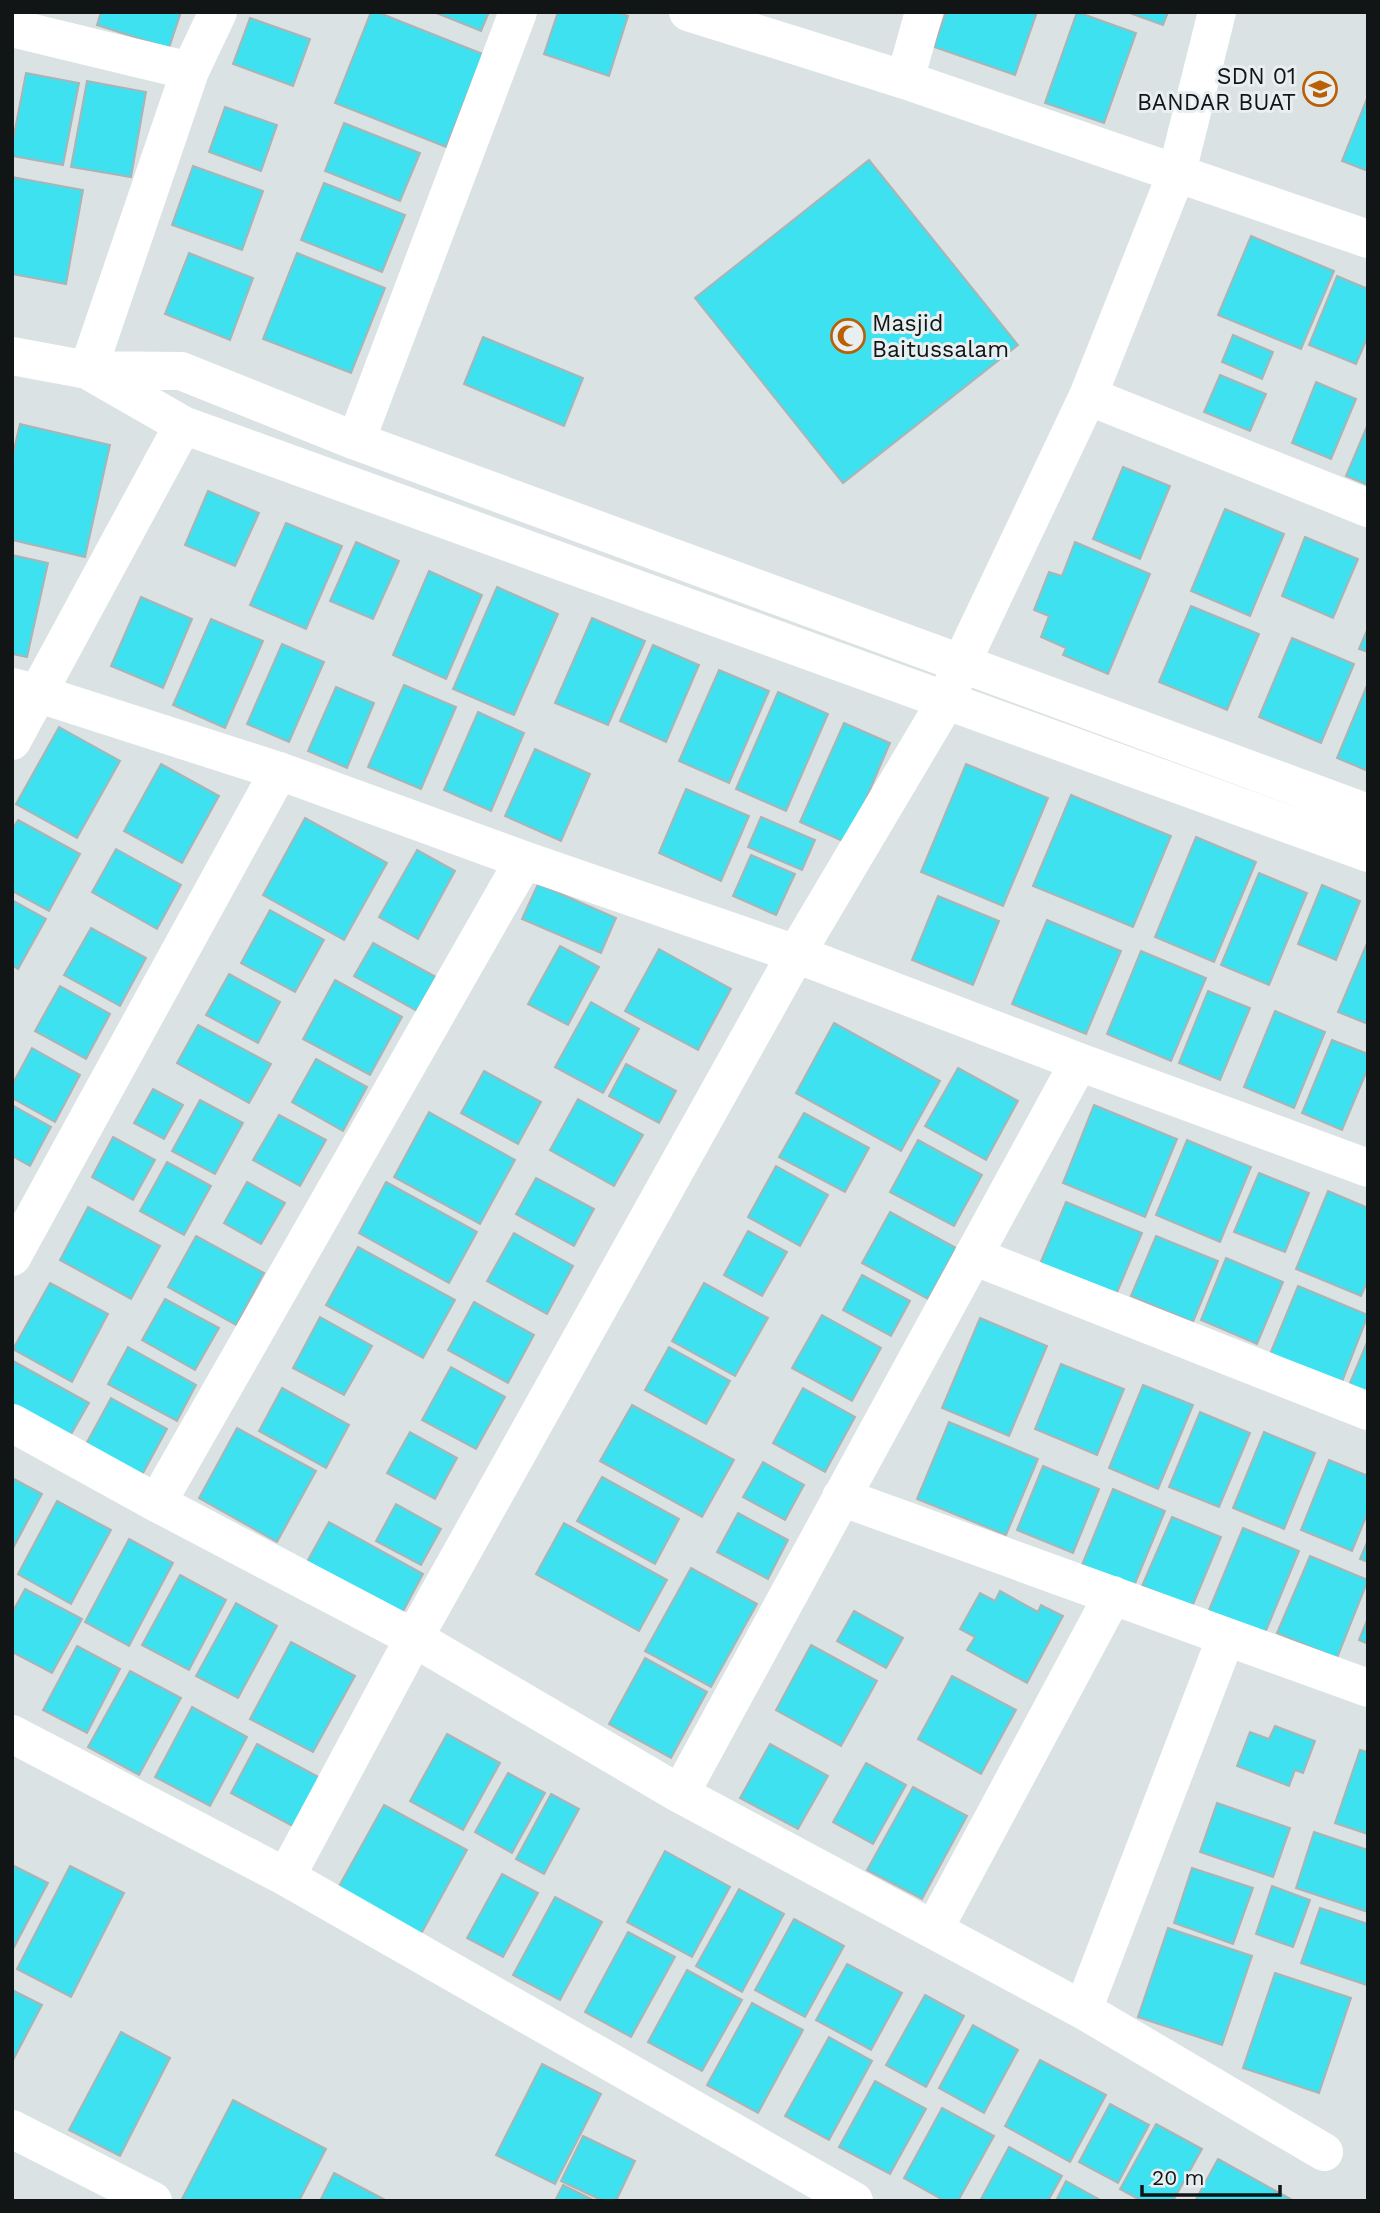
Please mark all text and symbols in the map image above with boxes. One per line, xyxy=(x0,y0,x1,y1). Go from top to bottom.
place label: SDN 01 BANDAR BUAT xyxy=(1137,63,1296,116)
school or university icon: SDN 01 BANDAR BUAT xyxy=(1301,70,1339,108)
place label: Masjid Baitussalam xyxy=(872,310,1009,363)
mosque icon: Masjid Baitussalam xyxy=(829,317,867,355)
scale bar xyxy=(1142,2154,1280,2198)
text: 20 m xyxy=(1152,2165,1204,2190)

